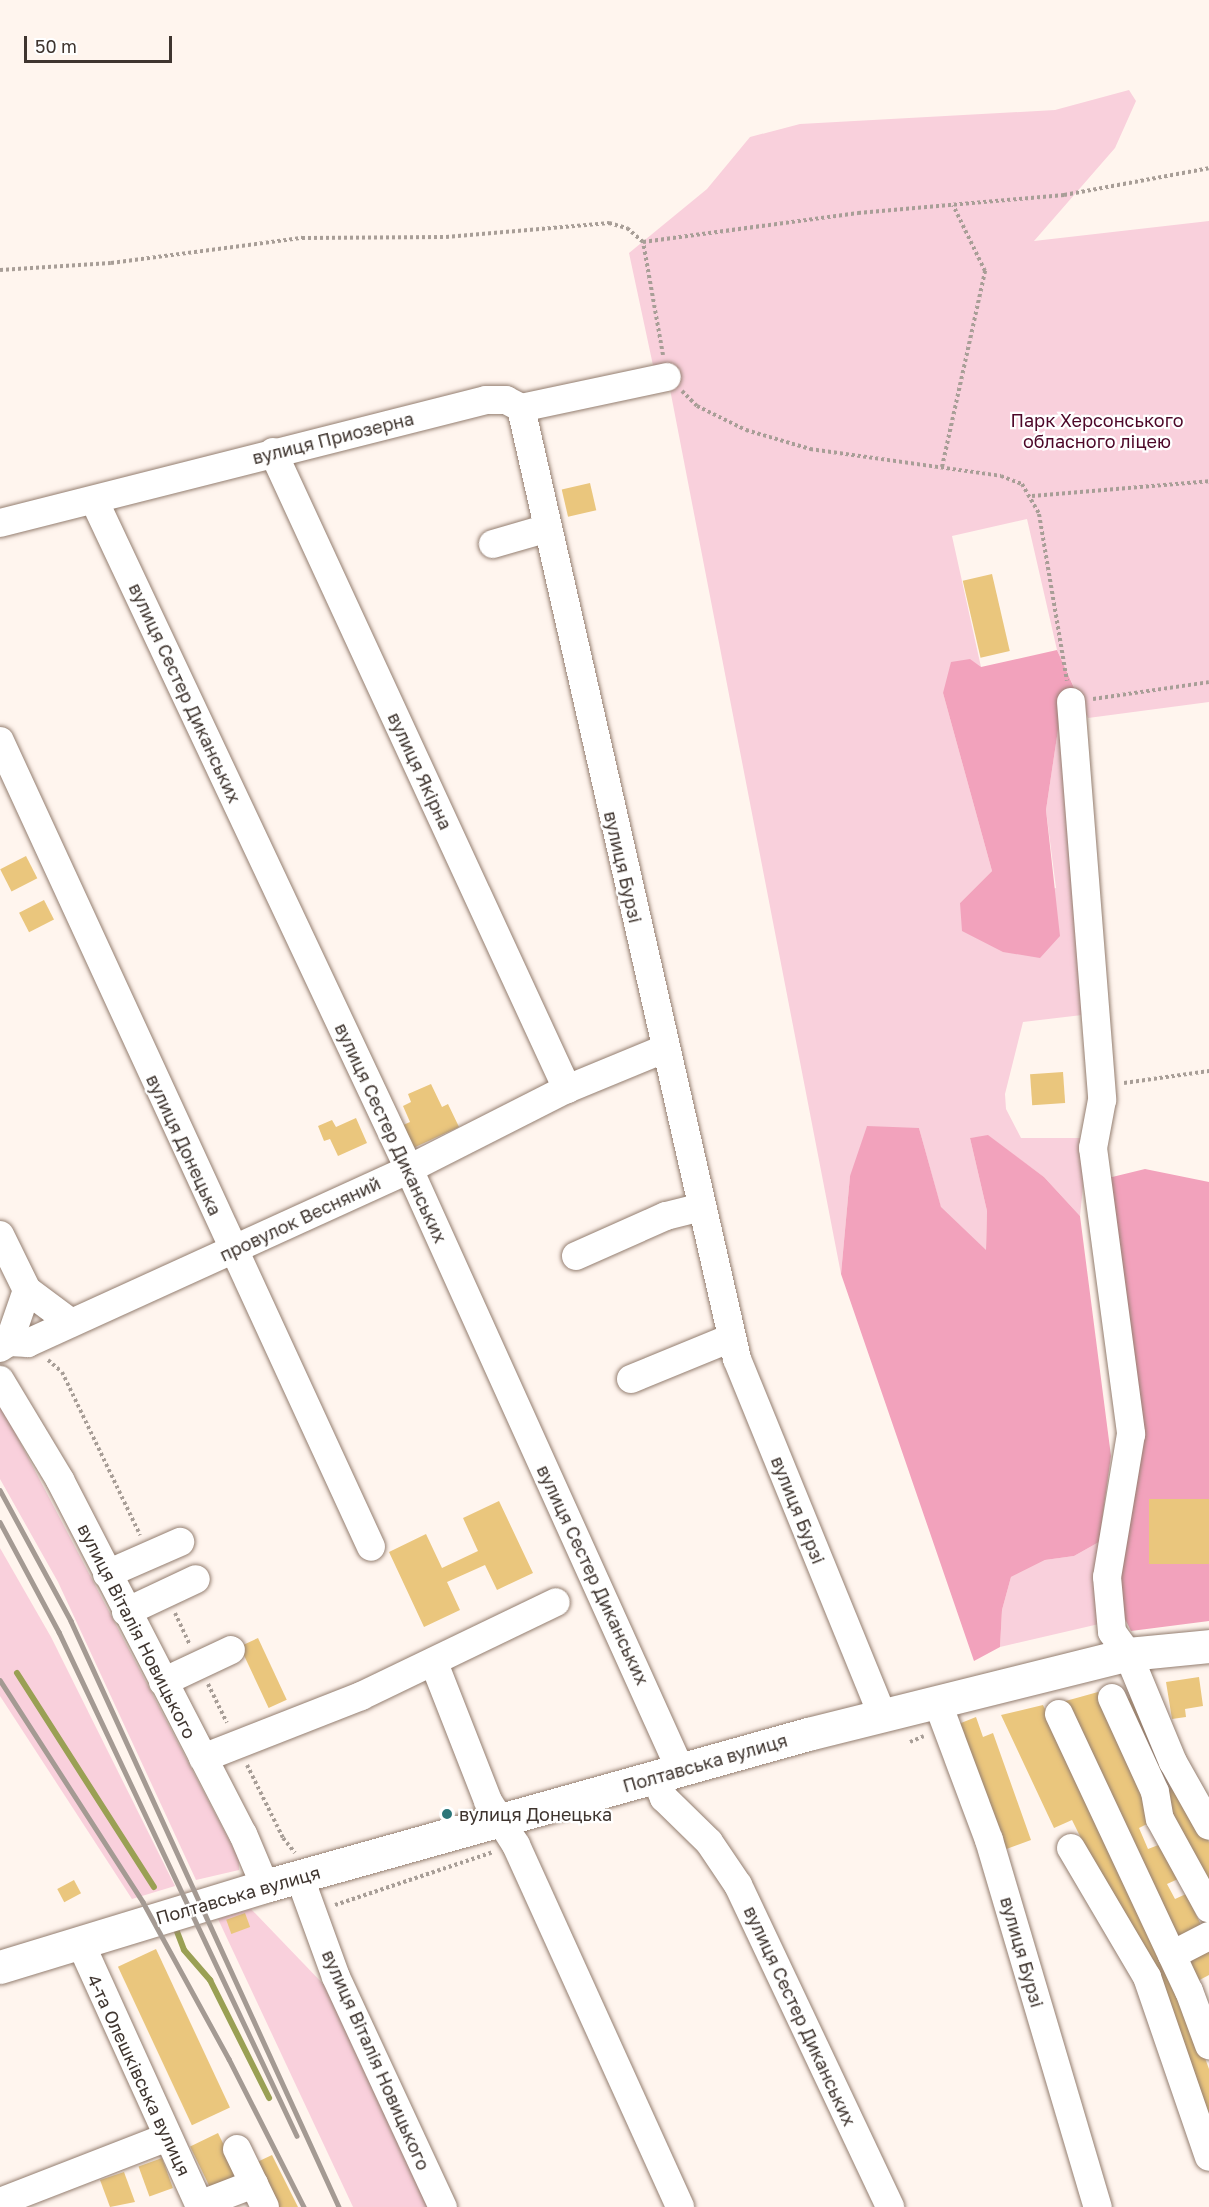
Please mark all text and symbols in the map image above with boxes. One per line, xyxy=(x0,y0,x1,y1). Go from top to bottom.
scale bar xyxy=(27,24,176,62)
text: 50 m xyxy=(35,35,77,57)
street label: вулиця Приозерна xyxy=(250,407,416,469)
park label: Парк Херсонського обласного ліцею xyxy=(1010,410,1184,452)
street label: вулиця Сестер Диканських xyxy=(124,580,246,806)
street label: вулиця Якірна xyxy=(383,709,457,833)
street label: вулиця Бурзі xyxy=(600,809,646,925)
street label: вулиця Сестер Диканських xyxy=(330,1020,452,1246)
street label: вулиця Донецька xyxy=(142,1071,226,1219)
street label: провулок Весняний xyxy=(216,1172,384,1266)
street label: вулиця Бурзі xyxy=(767,1453,829,1567)
street label: вулиця Сестер Диканських xyxy=(532,1462,654,1688)
street label: вулиця Віталія Новицького xyxy=(73,1520,201,1742)
street label: Полтавська вулиця xyxy=(620,1729,790,1797)
place label: вулиця Донецька xyxy=(459,1803,612,1825)
marker: вулиця Донецька xyxy=(440,1807,454,1821)
street label: Полтавська вулиця xyxy=(153,1861,323,1929)
street label: вулиця Бурзі xyxy=(996,1894,1048,2010)
street label: вулиця Сестер Диканських xyxy=(739,1903,861,2129)
street label: вулиця Віталія Новицького xyxy=(318,1947,434,2173)
street label: 4-та Олешківська вулиця xyxy=(83,1971,195,2179)

